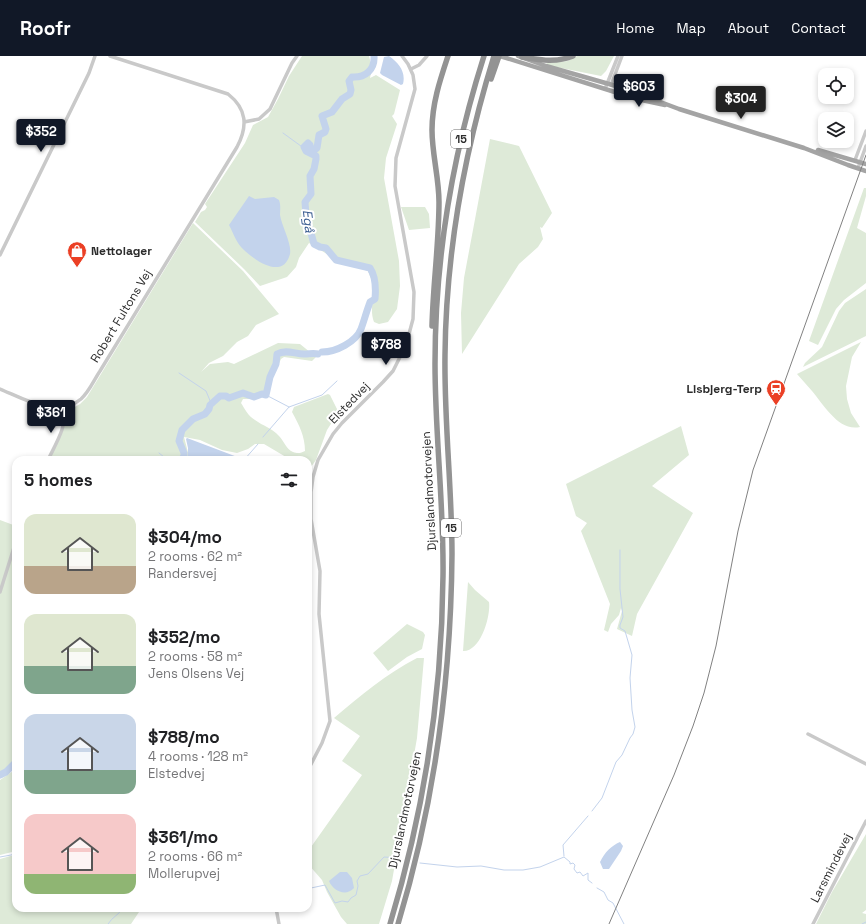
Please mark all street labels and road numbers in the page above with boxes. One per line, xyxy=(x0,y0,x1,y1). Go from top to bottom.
road number: 15 xyxy=(451,130,471,148)
street label: Robert Fultons Vej xyxy=(87,266,155,366)
street label: Elstedvej xyxy=(325,379,373,427)
street label: Djurslandmotorvejen xyxy=(418,431,440,551)
road number: 15 xyxy=(441,519,461,537)
street label: Djurslandmotorvejen xyxy=(385,750,425,870)
street label: Larsmindevej xyxy=(807,831,855,905)

